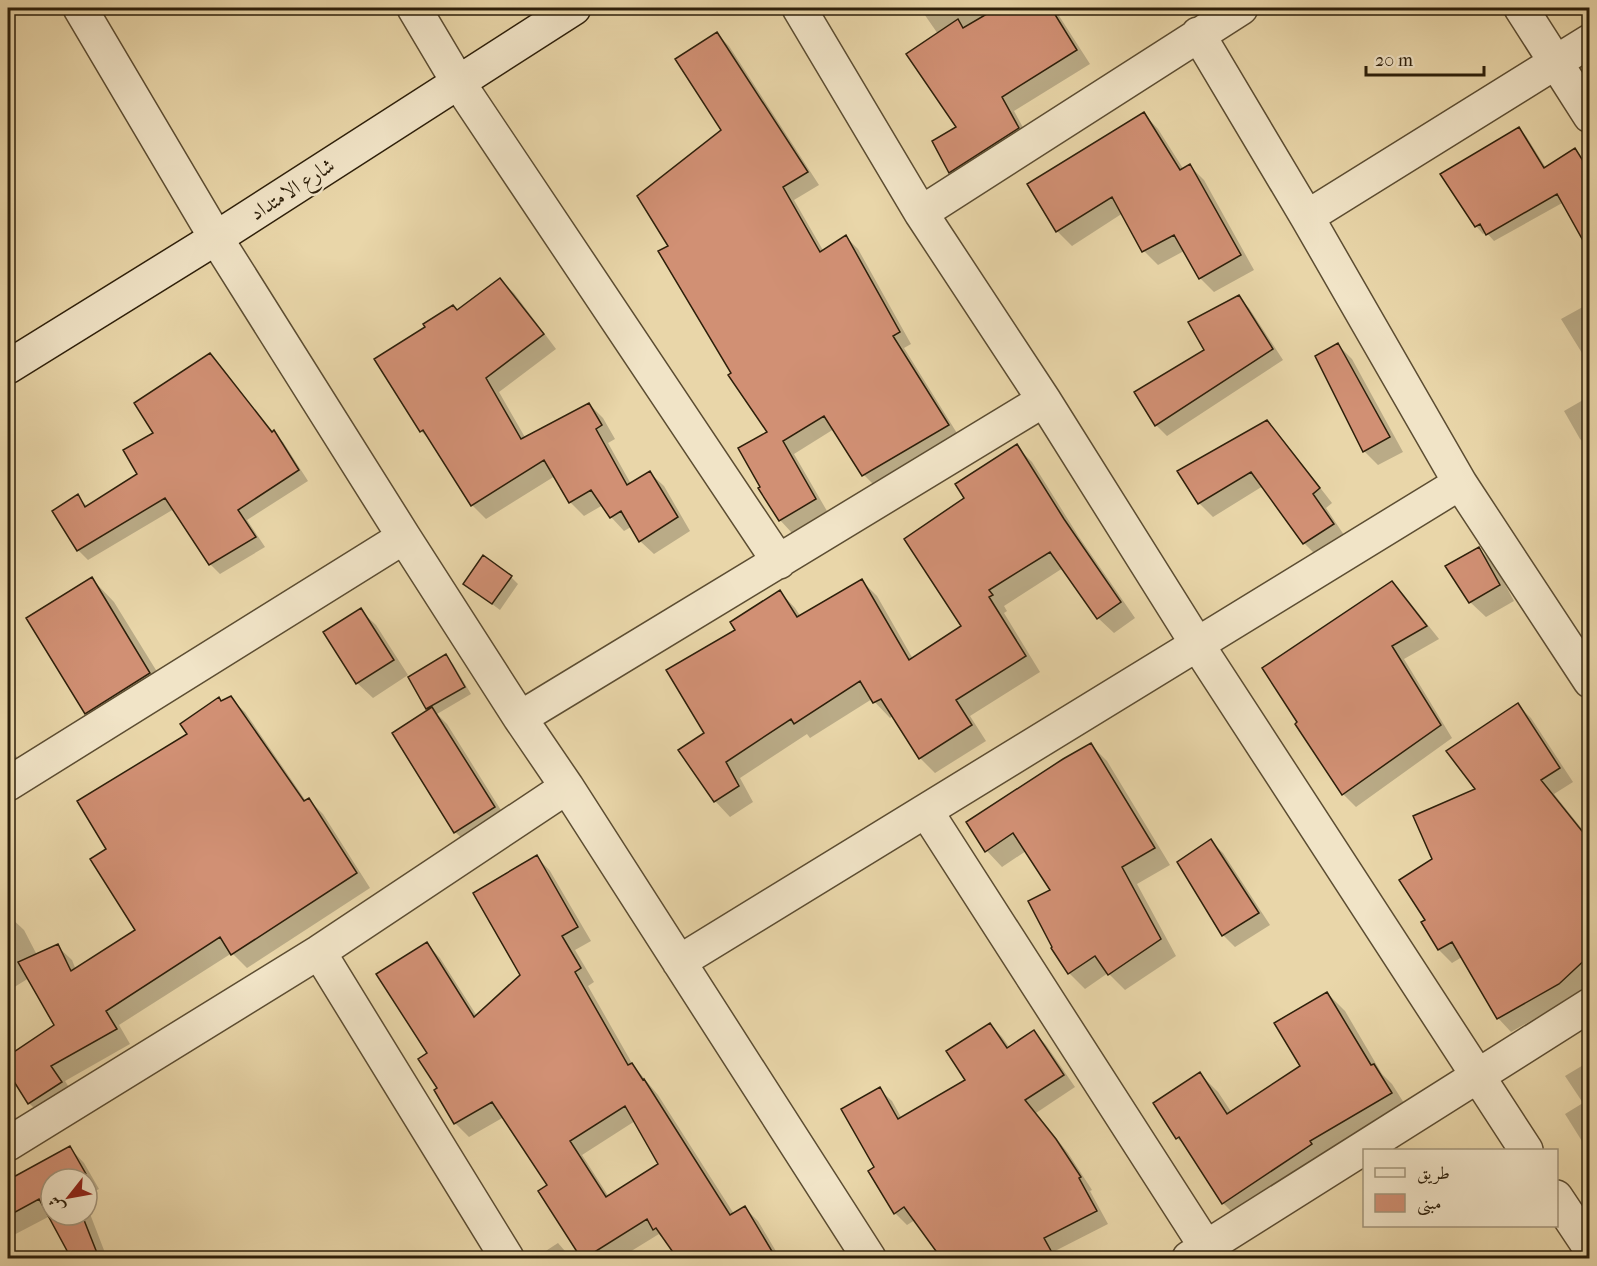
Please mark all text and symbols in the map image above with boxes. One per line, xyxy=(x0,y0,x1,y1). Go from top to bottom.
scale bar xyxy=(1366,39,1484,77)
text: 20 m xyxy=(1375,50,1413,71)
street label: شارع الامتداد xyxy=(245,153,342,230)
legend xyxy=(1363,1149,1558,1227)
text: طريق xyxy=(1417,1163,1450,1185)
north arrow xyxy=(39,1167,99,1227)
text: ش xyxy=(44,1193,69,1216)
text: مبنى xyxy=(1417,1193,1442,1216)

